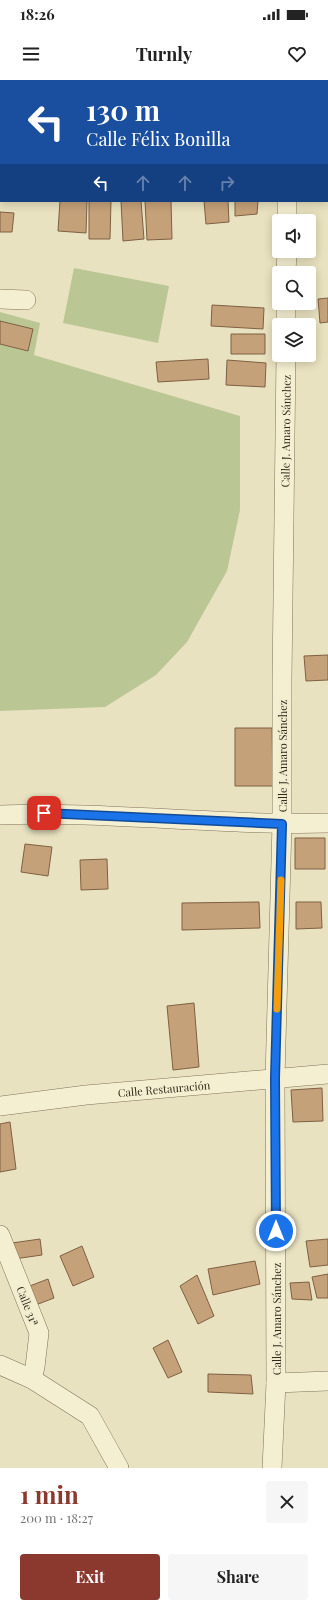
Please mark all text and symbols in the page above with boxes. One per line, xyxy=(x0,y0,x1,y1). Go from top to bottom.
text: 18:26 xyxy=(20,4,55,24)
text: Turnly xyxy=(136,42,192,66)
icon: menu xyxy=(20,43,42,65)
icon: heart xyxy=(286,43,308,65)
text: 130 m xyxy=(86,91,160,128)
icon: left xyxy=(20,96,72,148)
text: Calle Félix Bonilla xyxy=(86,127,230,151)
icon: left xyxy=(90,172,112,194)
icon: ahead xyxy=(132,172,154,194)
icon: ahead xyxy=(174,172,196,194)
icon: right xyxy=(216,172,238,194)
map controls xyxy=(272,214,316,362)
button: sound xyxy=(272,214,316,258)
button: search xyxy=(272,266,316,310)
button: layers xyxy=(272,318,316,362)
street label: Calle J. Amaro Sánchez xyxy=(277,375,293,488)
street label: Calle J. Amaro Sánchez xyxy=(275,700,290,812)
pin xyxy=(27,796,61,830)
icon: arrive xyxy=(33,802,55,824)
street label: Calle Restauración xyxy=(117,1077,211,1100)
position arrow xyxy=(255,1210,297,1252)
street label: Calle J. Amaro Sánchez xyxy=(269,1263,284,1375)
street label: Calle 31ª xyxy=(14,1284,42,1328)
text: 1 min xyxy=(20,1478,79,1510)
button: close xyxy=(266,1481,308,1523)
text: 200 m · 18:27 xyxy=(20,1509,93,1526)
button: Exit xyxy=(20,1554,160,1600)
button: Share xyxy=(168,1554,308,1600)

